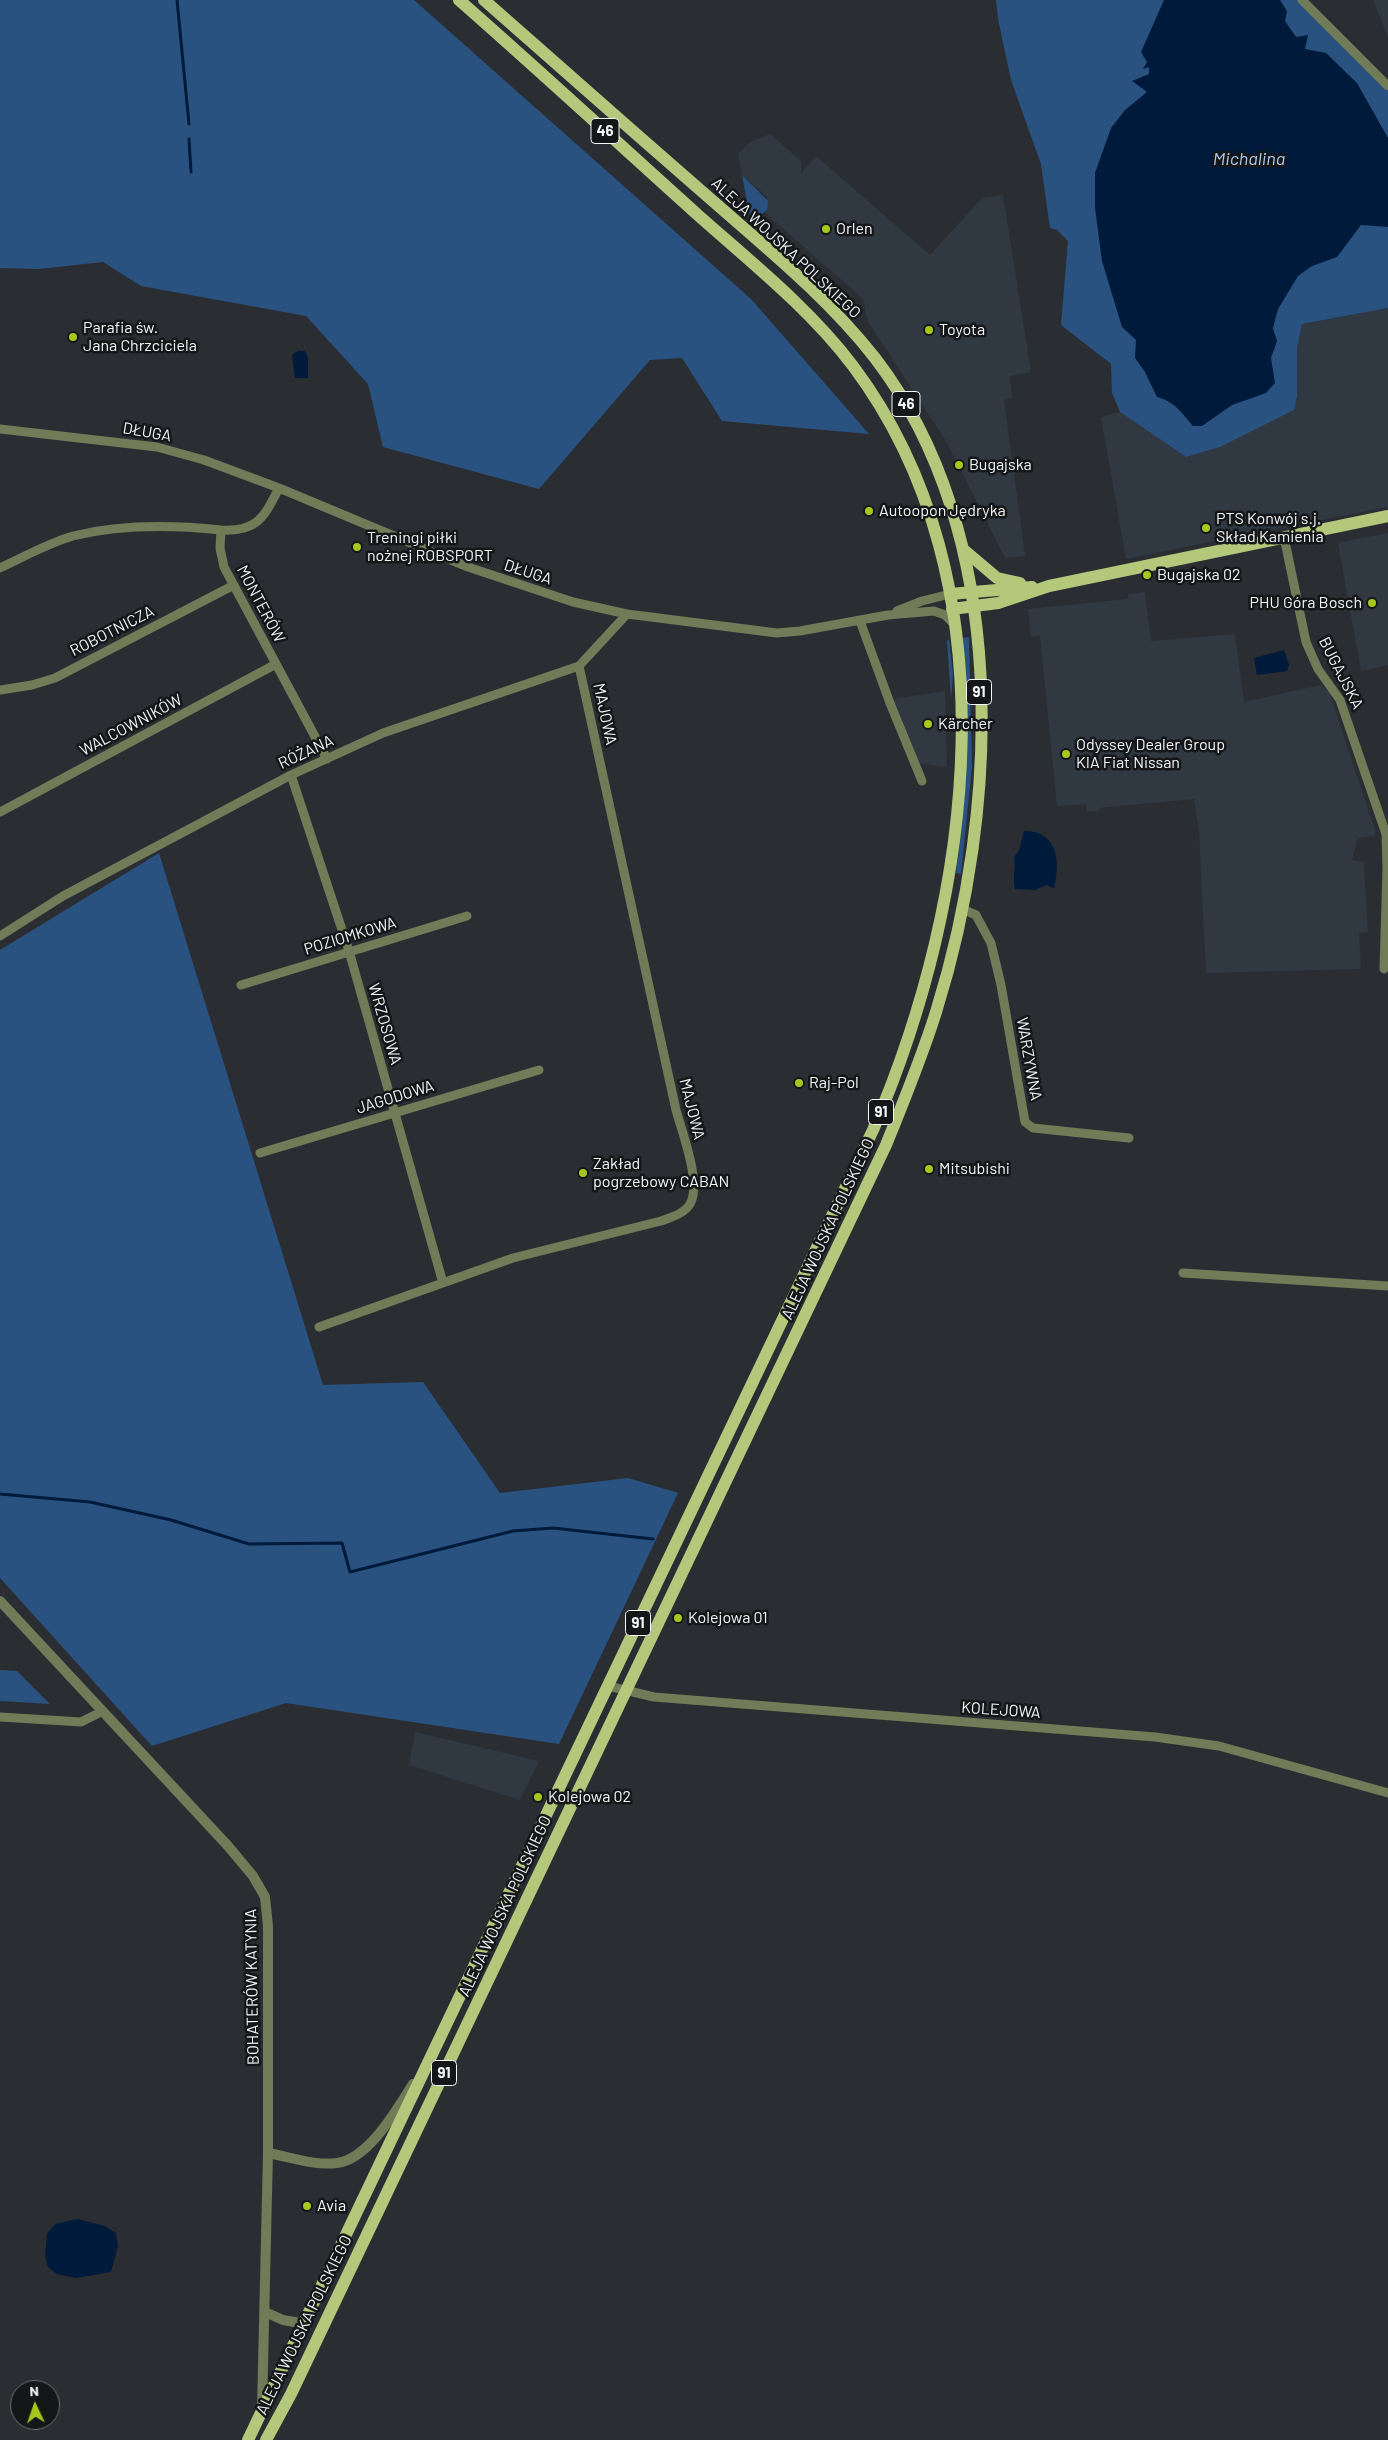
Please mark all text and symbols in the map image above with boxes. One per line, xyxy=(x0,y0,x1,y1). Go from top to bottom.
road number: 46 xyxy=(591,118,619,144)
water label: Michalina xyxy=(1213,148,1285,170)
street label: ALEJA WOJSKA POLSKIEGO xyxy=(707,174,865,322)
place label: Orlen xyxy=(836,219,873,239)
marker: Orlen xyxy=(820,223,832,235)
place label: Parafia św. Jana Chrzciciela xyxy=(83,318,197,356)
place label: Toyota xyxy=(939,320,985,340)
marker: Toyota xyxy=(923,324,935,336)
marker: Parafia św. Jana Chrzciciela xyxy=(67,331,79,343)
road number: 46 xyxy=(892,392,920,416)
street label: DŁUGA xyxy=(121,418,173,446)
place label: Bugajska xyxy=(969,455,1032,475)
marker: Bugajska xyxy=(953,459,965,471)
place label: Autoopon Jędryka xyxy=(879,501,1006,521)
marker: Autoopon Jędryka xyxy=(863,505,875,517)
place label: PTS Konwój s.j. Skład Kamienia xyxy=(1216,509,1324,547)
marker: PTS Konwój s.j. Skład Kamienia xyxy=(1200,522,1212,534)
place label: Treningi piłki nożnej ROBSPORT xyxy=(367,528,493,566)
marker: Treningi piłki nożnej ROBSPORT xyxy=(351,541,363,553)
street label: DŁUGA xyxy=(502,555,554,589)
street label: MONTERÓW xyxy=(233,562,289,646)
place label: Bugajska 02 xyxy=(1157,565,1241,585)
marker: Bugajska 02 xyxy=(1141,569,1153,581)
place label: PHU Góra Bosch xyxy=(1250,593,1362,613)
marker: PHU Góra Bosch xyxy=(1366,597,1378,609)
street label: ROBOTNICZA xyxy=(67,602,157,660)
street label: BUGAJSKA xyxy=(1315,634,1367,712)
road number: 91 xyxy=(966,680,992,704)
street label: MAJOWA xyxy=(589,681,621,747)
street label: WALCOWNIKÓW xyxy=(77,690,185,760)
place label: Kärcher xyxy=(938,714,993,734)
marker: Kärcher xyxy=(922,718,934,730)
street label: RÓŻANA xyxy=(275,731,337,773)
place label: Odyssey Dealer Group KIA Fiat Nissan xyxy=(1076,735,1225,773)
marker: Odyssey Dealer Group KIA Fiat Nissan xyxy=(1060,748,1072,760)
street label: POZIOMKOWA xyxy=(302,913,398,959)
street label: WRZOSOWA xyxy=(364,981,406,1067)
street label: WARZYWNA xyxy=(1012,1016,1046,1102)
place label: Raj-Pol xyxy=(809,1073,859,1093)
street label: JAGODOWA xyxy=(354,1076,436,1118)
street label: MAJOWA xyxy=(675,1076,709,1142)
marker: Raj-Pol xyxy=(793,1077,805,1089)
road number: 91 xyxy=(868,1100,894,1124)
street label: ALEJA WOJSKA POLSKIEGO xyxy=(778,1135,878,1323)
place label: Zakład pogrzebowy CABAN xyxy=(593,1154,729,1192)
place label: Mitsubishi xyxy=(939,1159,1010,1179)
marker: Mitsubishi xyxy=(923,1163,935,1175)
marker: Zakład pogrzebowy CABAN xyxy=(577,1167,589,1179)
place label: Kolejowa 01 xyxy=(688,1608,768,1628)
road number: 91 xyxy=(626,1610,650,1636)
marker: Kolejowa 01 xyxy=(672,1612,684,1624)
street label: KOLEJOWA xyxy=(961,1698,1041,1722)
place label: Kolejowa 02 xyxy=(548,1787,631,1807)
marker: Kolejowa 02 xyxy=(532,1791,544,1803)
street label: ALEJA WOJSKA POLSKIEGO xyxy=(455,1812,555,2000)
street label: BOHATERÓW KATYNIA xyxy=(241,1909,263,2065)
road number: 91 xyxy=(432,2060,456,2086)
place label: Avia xyxy=(317,2196,346,2216)
marker: Avia xyxy=(301,2200,313,2212)
street label: ALEJA WOJSKA POLSKIEGO xyxy=(252,2232,356,2418)
north arrow xyxy=(10,2380,60,2430)
text: N xyxy=(29,2382,39,2399)

